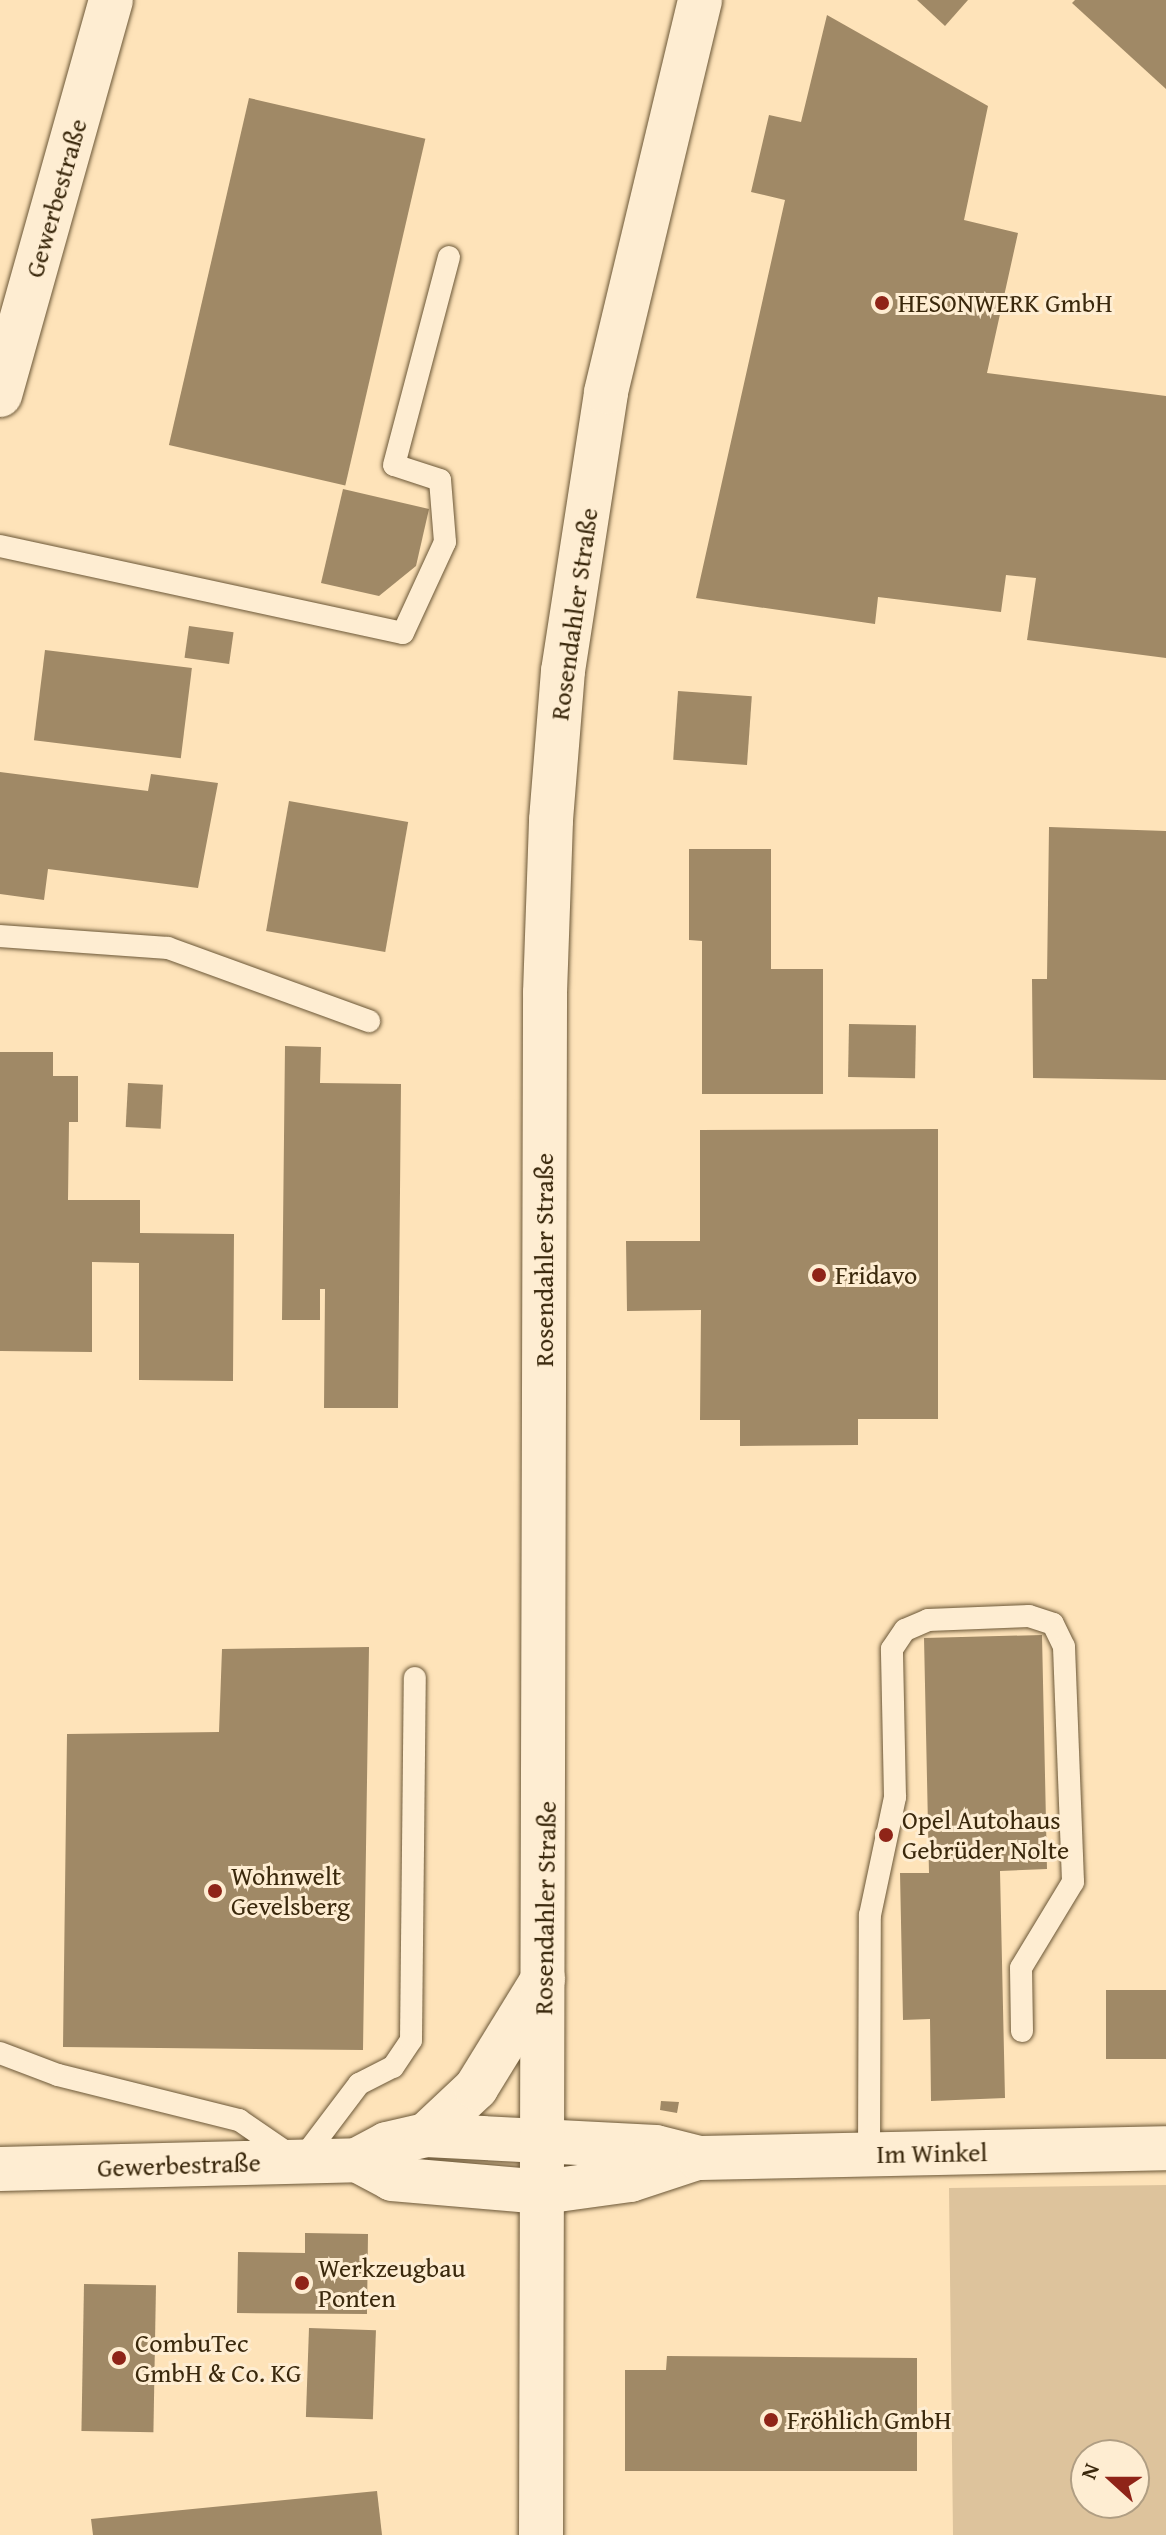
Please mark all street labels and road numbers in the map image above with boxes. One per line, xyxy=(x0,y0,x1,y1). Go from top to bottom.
street label: Gewerbestraße xyxy=(18,115,94,281)
street label: Rosendahler Straße xyxy=(544,506,604,722)
street label: Rosendahler Straße xyxy=(528,1153,560,1367)
street label: Rosendahler Straße xyxy=(528,1801,562,2015)
street label: Im Winkel xyxy=(876,2136,988,2170)
street label: Gewerbestraße xyxy=(97,2147,261,2183)

